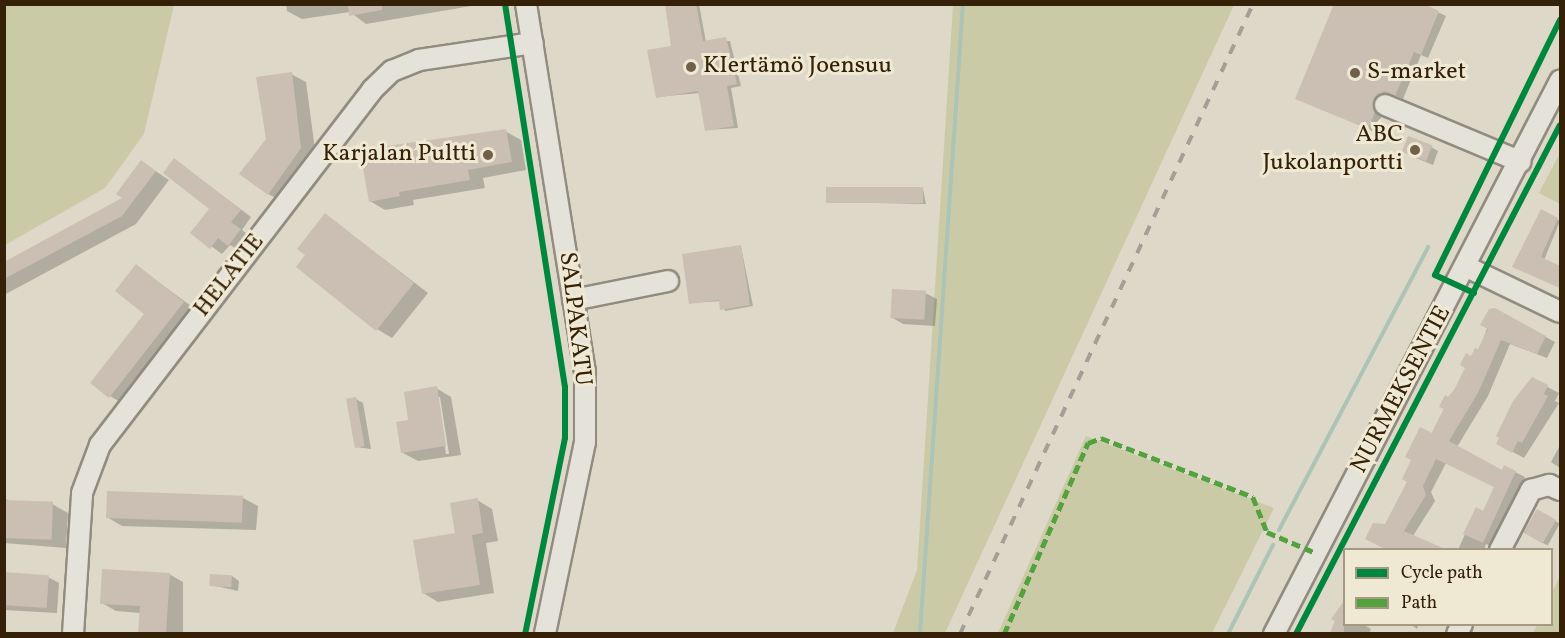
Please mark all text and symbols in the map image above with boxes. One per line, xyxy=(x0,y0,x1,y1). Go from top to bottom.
place label: KIertämö Joensuu xyxy=(703,53,892,81)
place label: S-market xyxy=(1367,59,1466,87)
marker: KIertämö Joensuu xyxy=(684,60,698,74)
marker: S-market xyxy=(1348,66,1362,80)
place label: ABC Jukolanportti xyxy=(1262,122,1403,178)
place label: Karjalan Pultti xyxy=(322,141,476,169)
marker: ABC Jukolanportti xyxy=(1408,143,1422,157)
marker: Karjalan Pultti xyxy=(481,148,495,162)
street label: HELATIE xyxy=(189,229,271,323)
street label: SALPAKATU xyxy=(551,250,597,388)
street label: NURMEKSENTIE xyxy=(1346,301,1458,479)
legend xyxy=(1343,548,1553,626)
text: Cycle path xyxy=(1401,561,1483,586)
text: Path xyxy=(1401,591,1437,616)

